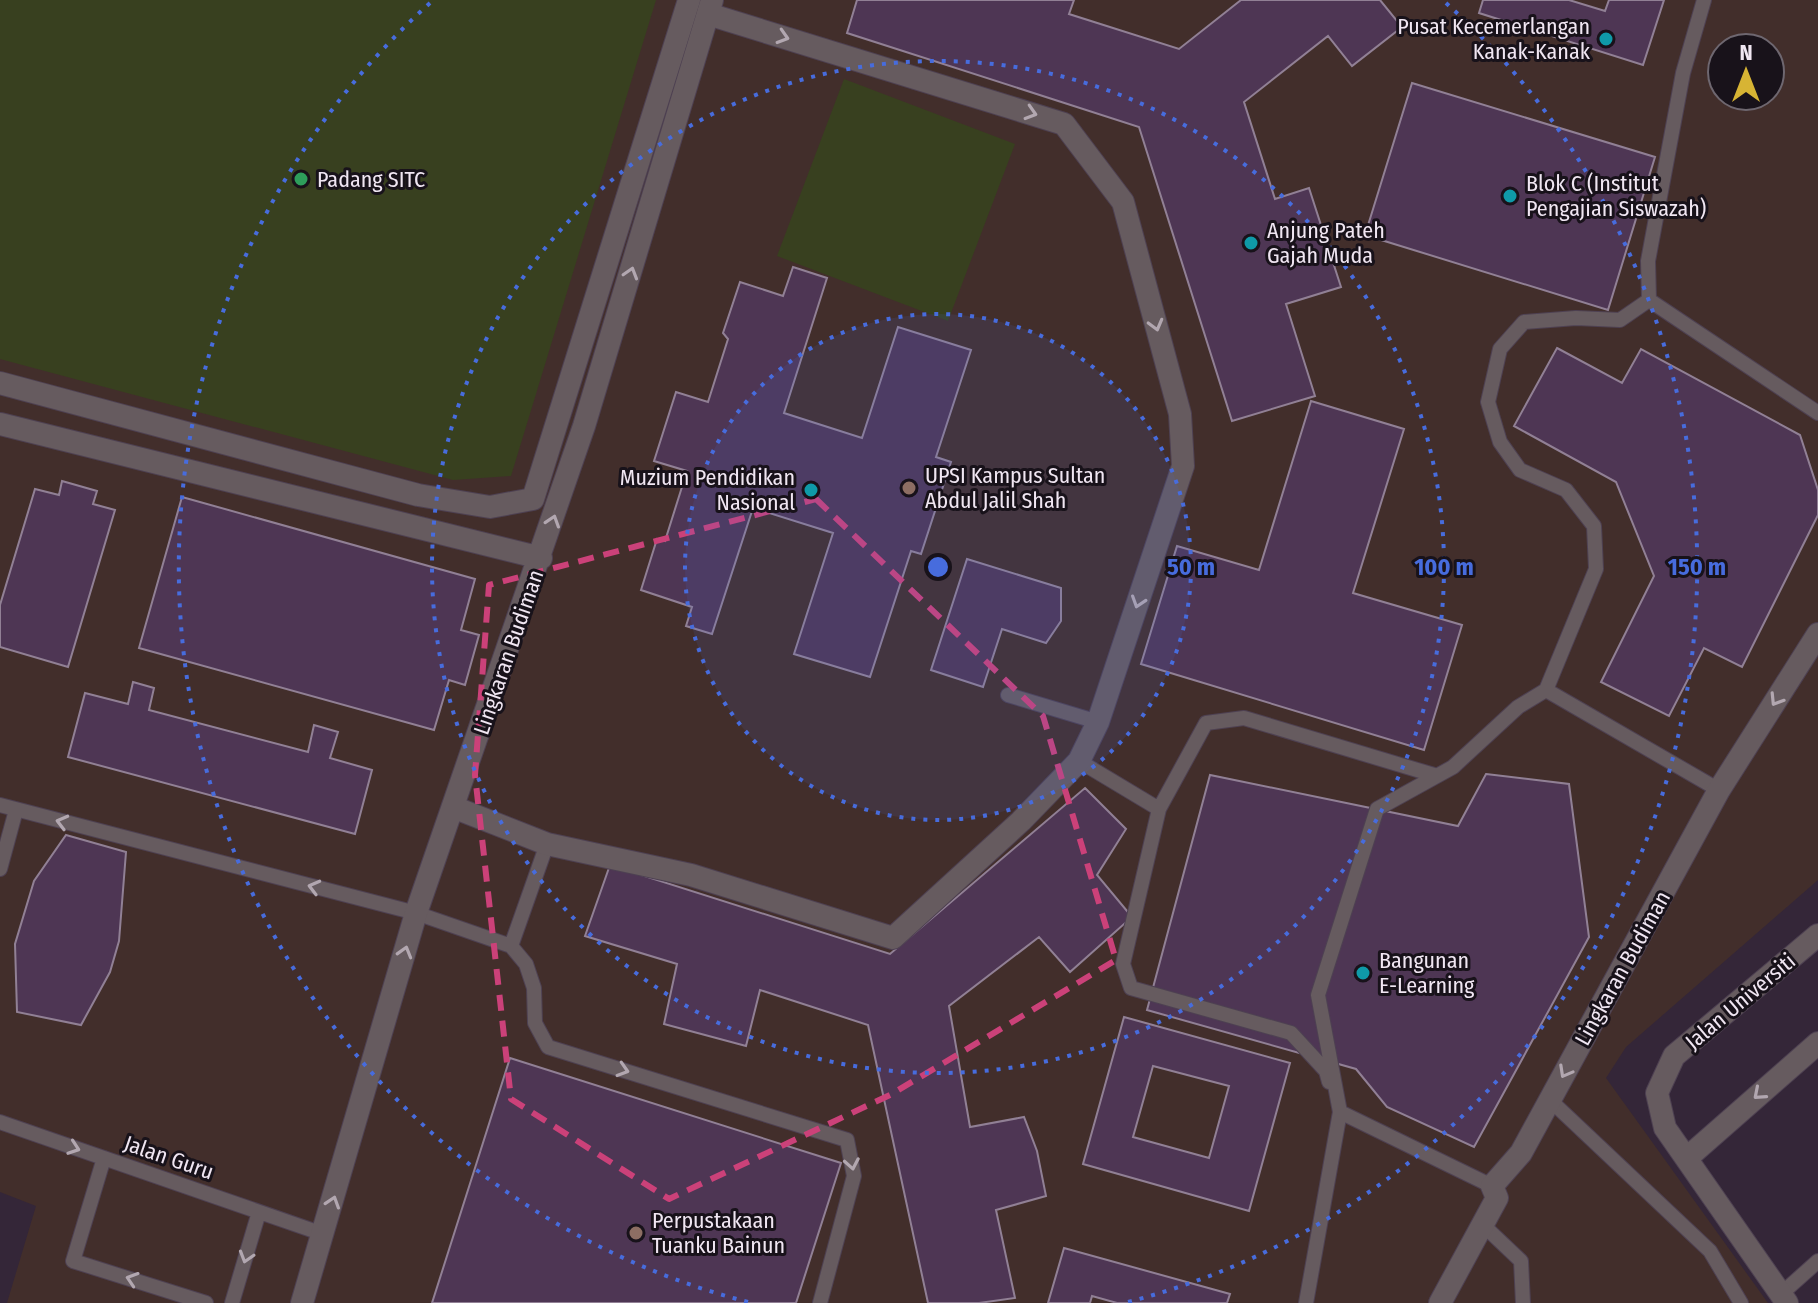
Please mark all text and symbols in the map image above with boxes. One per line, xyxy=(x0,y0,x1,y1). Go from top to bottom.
place label: Pusat Kecemerlangan Kanak-Kanak xyxy=(1397,13,1591,65)
one-way arrow xyxy=(775,28,789,44)
marker: Pusat Kecemerlangan Kanak-Kanak xyxy=(1597,30,1615,48)
north arrow xyxy=(1706,32,1786,112)
text: N xyxy=(1739,39,1753,66)
one-way arrow xyxy=(1024,104,1038,120)
place label: Padang SITC xyxy=(317,166,425,193)
marker: Padang SITC xyxy=(292,170,310,188)
place label: Blok C (Institut Pengajian Siswazah) xyxy=(1526,170,1706,222)
marker: Blok C (Institut Pengajian Siswazah) xyxy=(1501,187,1519,205)
place label: Anjung Pateh Gajah Muda xyxy=(1267,217,1385,269)
marker: Anjung Pateh Gajah Muda xyxy=(1242,234,1260,252)
one-way arrow xyxy=(622,266,638,280)
one-way arrow xyxy=(1147,317,1164,331)
place label: UPSI Kampus Sultan Abdul Jalil Shah xyxy=(925,462,1105,514)
place label: Muzium Pendidikan Nasional xyxy=(620,464,795,516)
marker: UPSI Kampus Sultan Abdul Jalil Shah xyxy=(900,479,918,497)
marker: Muzium Pendidikan Nasional xyxy=(802,481,820,499)
one-way arrow xyxy=(544,515,560,529)
centre of rings xyxy=(924,553,952,581)
text: 50 m xyxy=(1167,553,1215,581)
text: 100 m xyxy=(1414,553,1474,581)
text: 150 m xyxy=(1668,553,1726,581)
street label: Lingkaran Budiman xyxy=(468,566,549,738)
one-way arrow xyxy=(1131,595,1147,609)
one-way arrow xyxy=(1771,691,1786,706)
one-way arrow xyxy=(55,814,69,831)
one-way arrow xyxy=(307,879,321,896)
street label: Lingkaran Budiman xyxy=(1569,886,1676,1050)
one-way arrow xyxy=(396,945,412,959)
place label: Bangunan E-Learning xyxy=(1379,947,1475,999)
street label: Jalan Universiti xyxy=(1680,947,1801,1055)
marker: Bangunan E-Learning xyxy=(1354,964,1372,982)
one-way arrow xyxy=(616,1061,629,1077)
one-way arrow xyxy=(1559,1064,1575,1078)
one-way arrow xyxy=(1754,1084,1769,1099)
street label: Jalan Guru xyxy=(120,1130,217,1185)
one-way arrow xyxy=(66,1138,80,1154)
one-way arrow xyxy=(842,1158,859,1171)
one-way arrow xyxy=(324,1195,340,1209)
place label: Perpustakaan Tuanku Bainun xyxy=(652,1207,785,1259)
marker: Perpustakaan Tuanku Bainun xyxy=(627,1224,645,1242)
one-way arrow xyxy=(239,1250,255,1264)
one-way arrow xyxy=(126,1273,140,1289)

